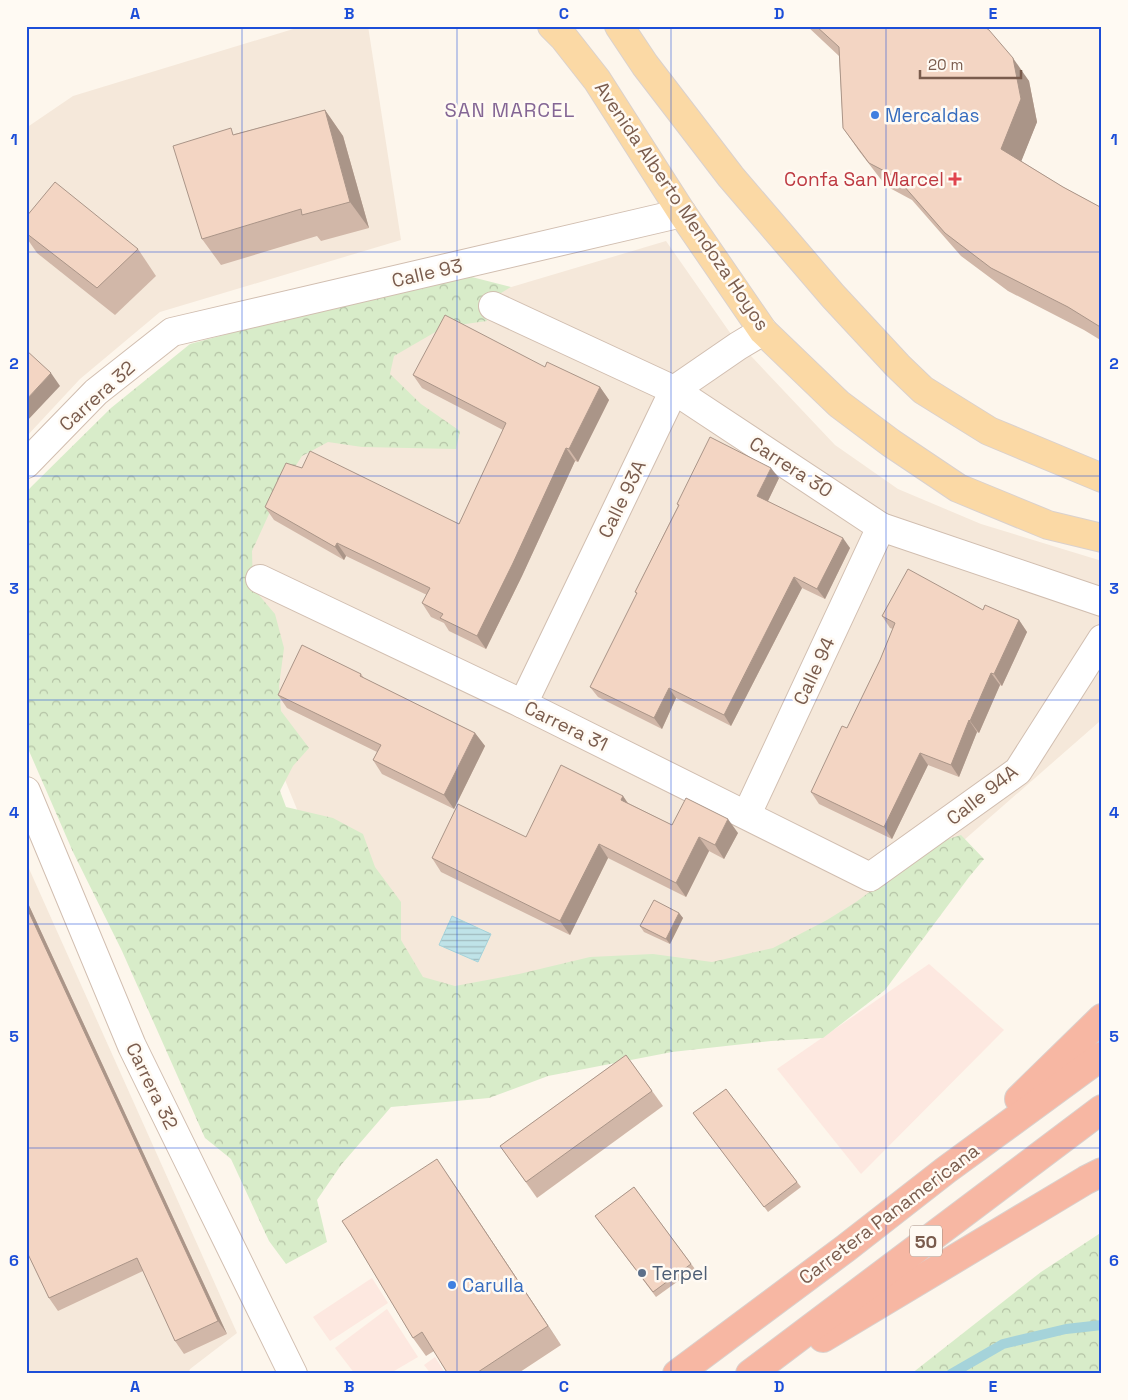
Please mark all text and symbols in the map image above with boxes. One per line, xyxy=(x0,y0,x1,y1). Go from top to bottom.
text: A xyxy=(130,3,140,24)
text: B xyxy=(344,3,354,24)
text: C xyxy=(559,3,569,24)
text: D xyxy=(774,3,784,24)
text: E xyxy=(989,3,998,24)
scale bar xyxy=(920,48,1022,80)
text: 20 m xyxy=(928,55,963,74)
street label: Avenida Alberto Mendoza Hoyos xyxy=(589,77,775,335)
district label: SAN MARCEL xyxy=(445,97,575,123)
place label: Mercaldas xyxy=(885,103,980,128)
marker: Mercaldas xyxy=(869,109,881,121)
text: 1 xyxy=(10,129,18,150)
text: 1 xyxy=(1110,129,1118,150)
place label: Confa San Marcel xyxy=(784,167,944,192)
marker: Confa San Marcel xyxy=(948,172,962,186)
street label: Calle 93 xyxy=(389,253,465,293)
text: 2 xyxy=(9,353,19,374)
text: 2 xyxy=(1109,353,1119,374)
street label: Carrera 32 xyxy=(54,355,140,437)
street label: Carrera 30 xyxy=(744,431,838,503)
street label: Calle 93A xyxy=(592,456,652,542)
text: 3 xyxy=(9,578,19,599)
text: 3 xyxy=(1109,578,1119,599)
street label: Calle 94 xyxy=(787,633,841,709)
street label: Carrera 31 xyxy=(520,695,612,757)
street label: Calle 94A xyxy=(941,759,1023,831)
text: 4 xyxy=(9,802,19,823)
text: 4 xyxy=(1109,802,1119,823)
text: 5 xyxy=(9,1026,19,1047)
text: 5 xyxy=(1109,1026,1119,1047)
street label: Carrera 32 xyxy=(120,1038,184,1134)
street label: Carretera Panamericana xyxy=(794,1138,984,1290)
road number: 50 xyxy=(910,1226,942,1256)
text: 6 xyxy=(9,1250,19,1271)
text: 6 xyxy=(1109,1250,1119,1271)
place label: Terpel xyxy=(652,1261,708,1286)
marker: Terpel xyxy=(636,1267,648,1279)
place label: Carulla xyxy=(462,1273,524,1298)
marker: Carulla xyxy=(446,1279,458,1291)
text: A xyxy=(130,1376,140,1397)
text: B xyxy=(344,1376,354,1397)
text: C xyxy=(559,1376,569,1397)
text: D xyxy=(774,1376,784,1397)
text: E xyxy=(989,1376,998,1397)

